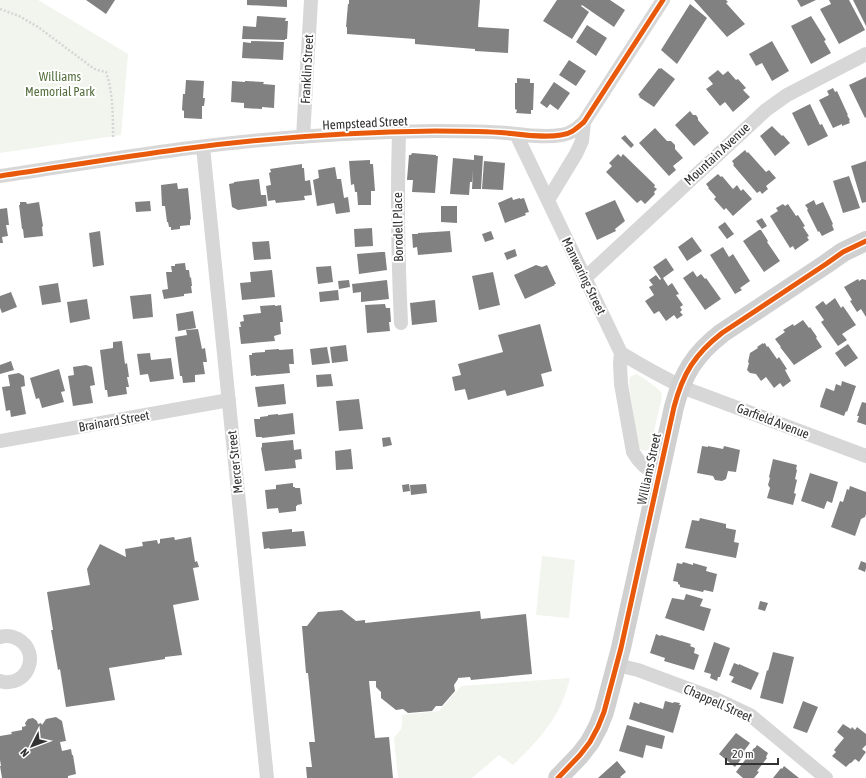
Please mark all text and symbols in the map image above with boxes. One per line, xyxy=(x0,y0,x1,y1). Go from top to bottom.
street label: Franklin Street xyxy=(298,34,316,104)
park label: Williams Memorial Park xyxy=(25,69,95,99)
street label: Hempstead Street xyxy=(322,113,408,133)
street label: Mountain Avenue xyxy=(681,120,753,188)
street label: Borodell Place xyxy=(390,192,406,262)
street label: Manwaring Street xyxy=(559,235,609,317)
street label: Garfield Avenue xyxy=(735,400,811,442)
street label: Brainard Street xyxy=(78,407,151,435)
street label: Mercer Street xyxy=(224,429,246,494)
street label: Williams Street xyxy=(634,432,664,506)
street label: Chappell Street xyxy=(681,681,755,725)
north arrow xyxy=(12,726,52,766)
scale bar xyxy=(726,740,778,766)
text: N xyxy=(18,746,31,759)
text: 20 m xyxy=(732,747,754,761)

